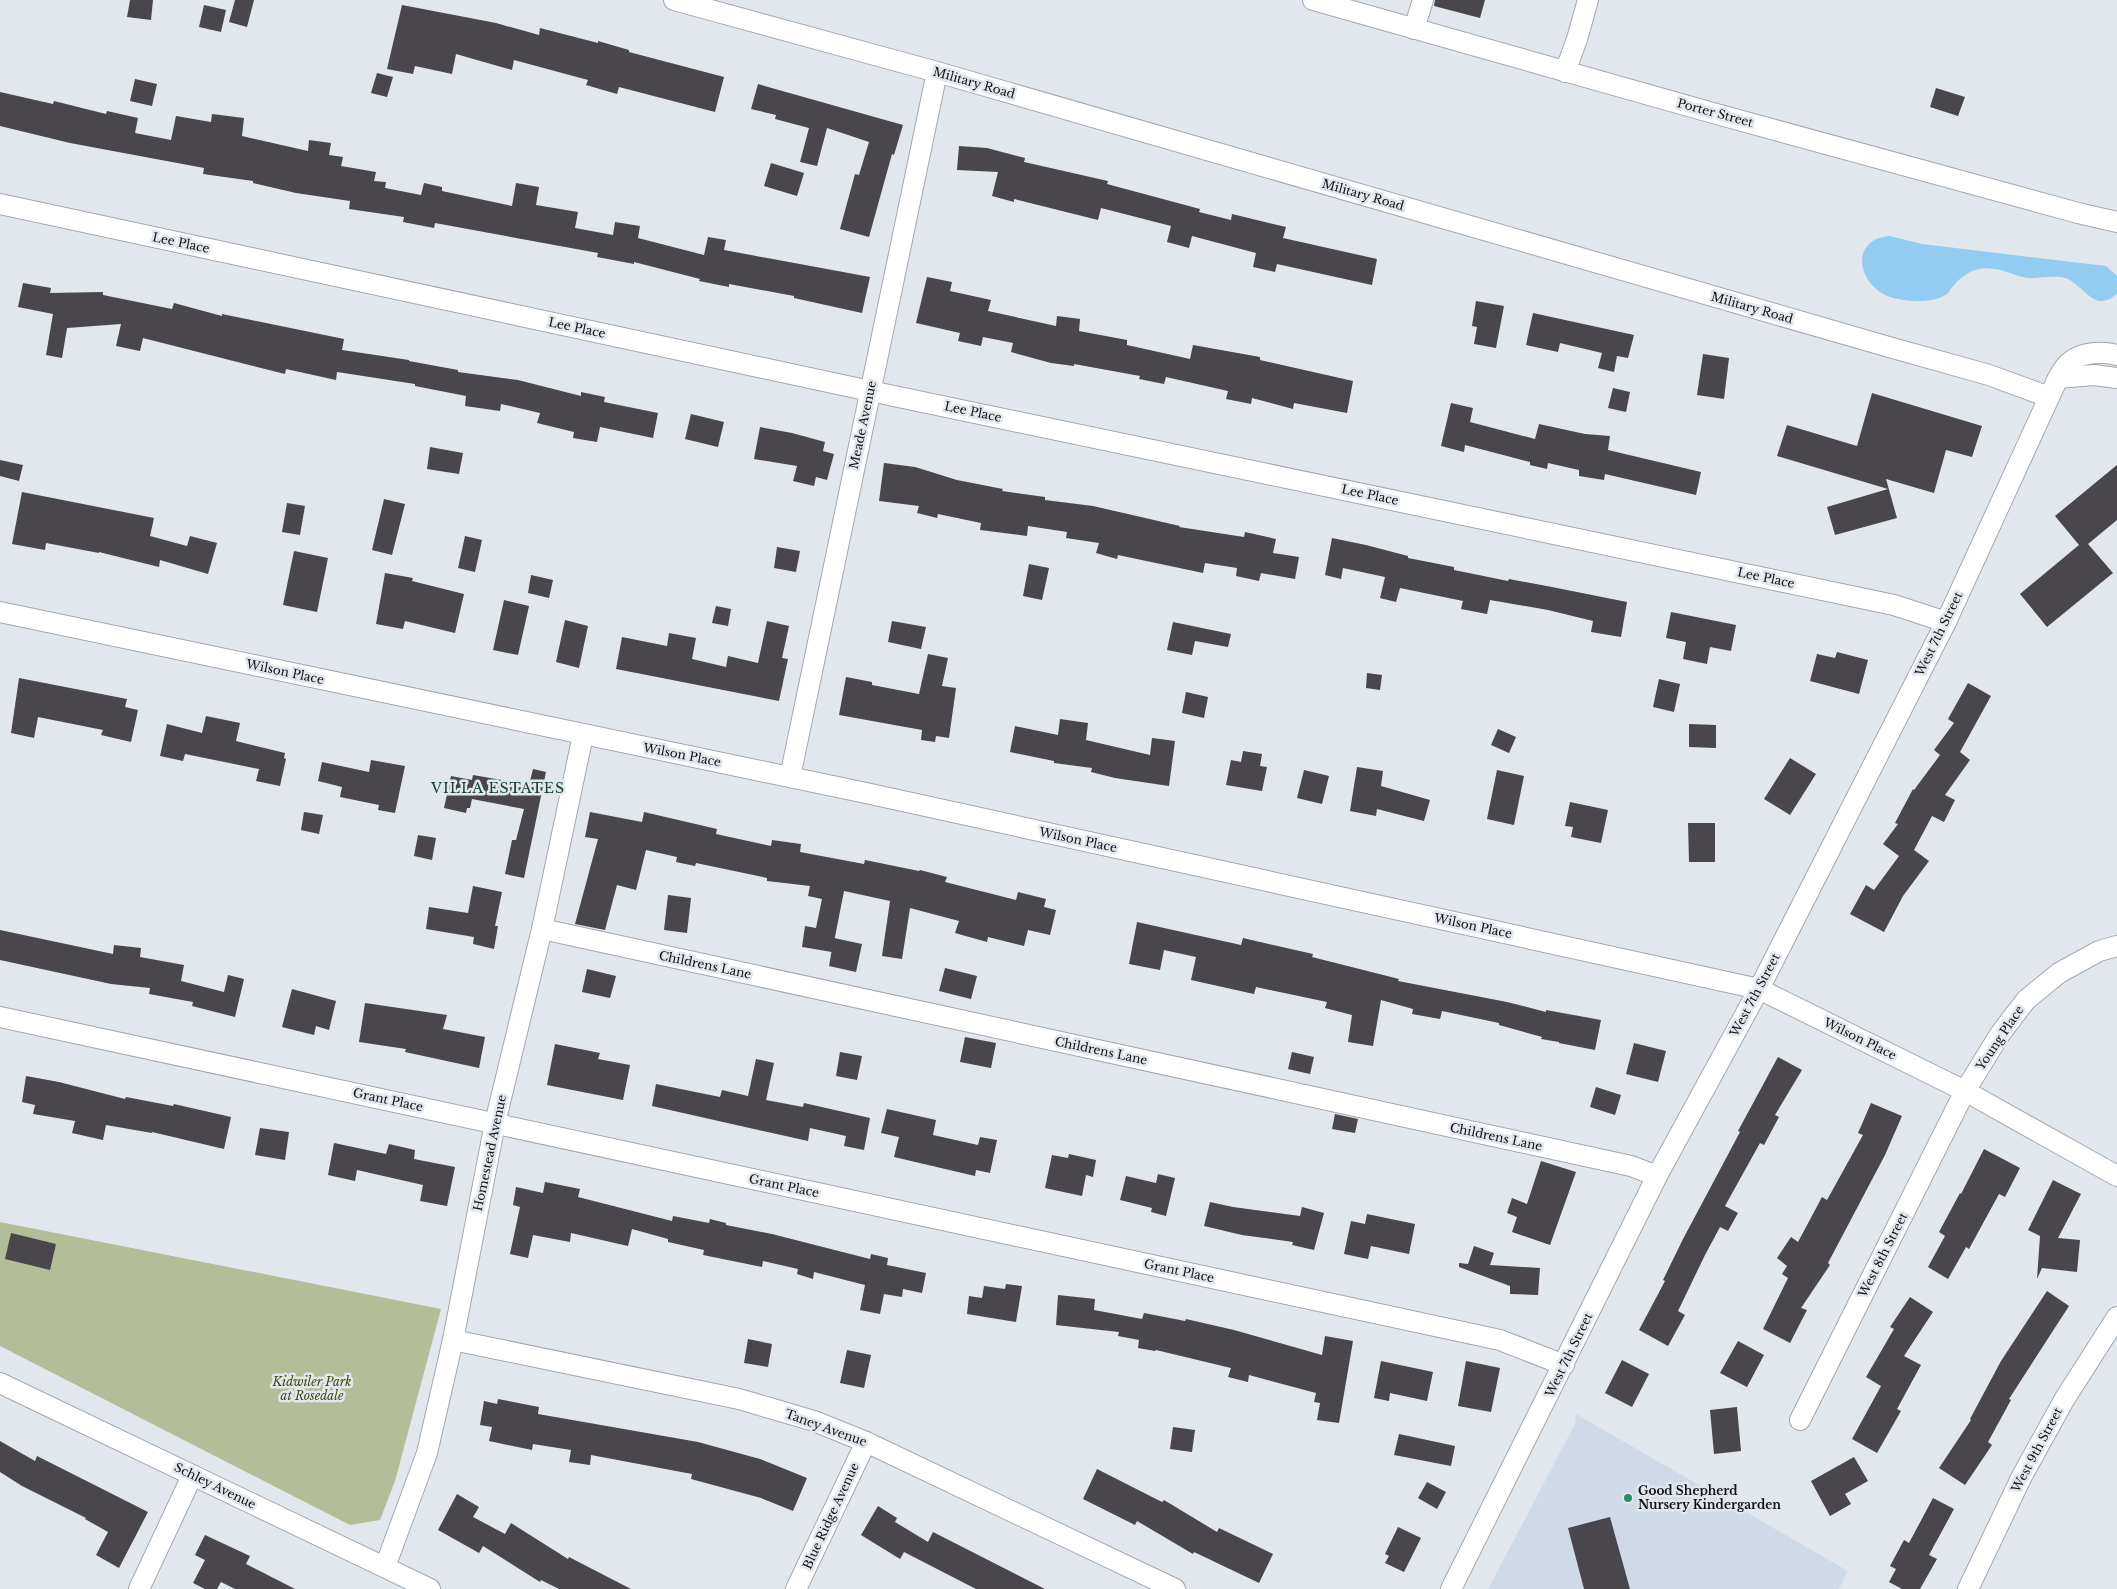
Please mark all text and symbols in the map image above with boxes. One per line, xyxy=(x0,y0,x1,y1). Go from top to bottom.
street label: Military Road xyxy=(931,64,1017,101)
street label: Porter Street xyxy=(1676,95,1755,130)
street label: Military Road xyxy=(1320,176,1406,213)
street label: Lee Place xyxy=(151,229,211,256)
street label: Military Road xyxy=(1709,289,1795,326)
street label: Lee Place xyxy=(547,314,607,341)
street label: Meade Avenue xyxy=(846,379,879,470)
street label: Lee Place xyxy=(943,398,1003,425)
street label: Lee Place xyxy=(1340,481,1400,508)
street label: Lee Place xyxy=(1736,564,1796,591)
street label: West 7th Street xyxy=(1911,589,1966,679)
street label: Wilson Place xyxy=(244,656,325,687)
street label: Wilson Place xyxy=(641,739,722,769)
district label: VILLA ESTATES xyxy=(430,779,565,797)
street label: Wilson Place xyxy=(1037,824,1118,855)
street label: Wilson Place xyxy=(1432,910,1513,941)
street label: Childrens Lane xyxy=(658,947,753,982)
street label: West 7th Street xyxy=(1726,950,1783,1040)
street label: Young Place xyxy=(1972,1003,2027,1074)
street label: Wilson Place xyxy=(1820,1014,1899,1063)
street label: Childrens Lane xyxy=(1054,1033,1149,1068)
street label: Grant Place xyxy=(352,1085,425,1114)
street label: Homestead Avenue xyxy=(470,1093,509,1212)
street label: Childrens Lane xyxy=(1449,1119,1544,1154)
street label: Grant Place xyxy=(748,1171,821,1200)
street label: West 8th Street xyxy=(1854,1209,1911,1301)
street label: Grant Place xyxy=(1143,1256,1216,1285)
street label: West 7th Street xyxy=(1541,1310,1596,1400)
park label: Kidwiler Park at Rosedale xyxy=(272,1374,351,1403)
street label: West 9th Street xyxy=(2008,1405,2065,1495)
street label: Taney Avenue xyxy=(783,1406,869,1449)
street label: Schley Avenue xyxy=(172,1459,259,1512)
street label: Blue Ridge Avenue xyxy=(799,1460,862,1571)
place label: Good Shepherd Nursery Kindergarden xyxy=(1638,1483,1781,1512)
marker: Good Shepherd Nursery Kindergarden xyxy=(1622,1492,1634,1504)

